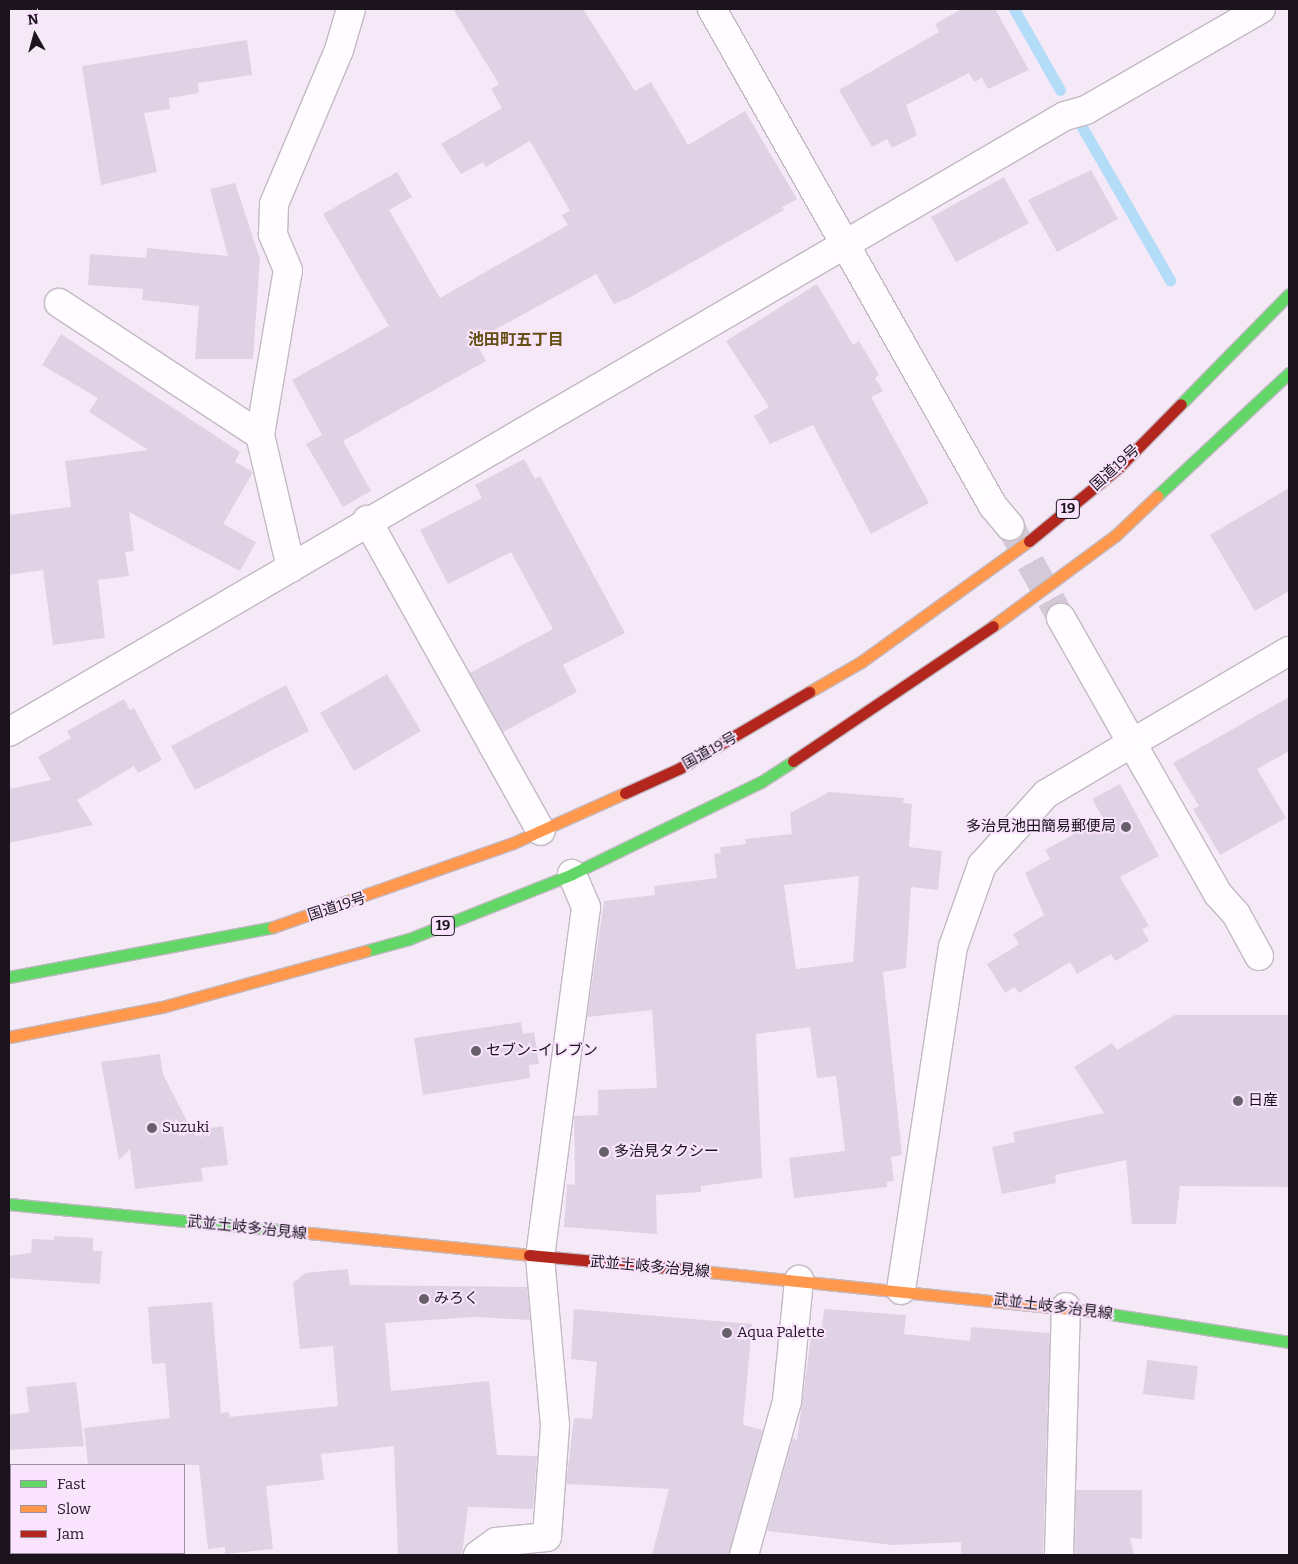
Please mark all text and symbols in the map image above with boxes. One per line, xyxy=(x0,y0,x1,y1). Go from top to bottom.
north arrow xyxy=(10,10,60,60)
text: N xyxy=(27,11,40,29)
district label: 池田町五丁目 xyxy=(468,330,564,350)
street label: 国道19号 xyxy=(1087,441,1143,495)
road number: 19 xyxy=(1056,498,1080,520)
street label: 国道19号 xyxy=(679,729,741,773)
place label: 多治見池田簡易郵便局 xyxy=(966,818,1116,836)
marker: 多治見池田簡易郵便局 xyxy=(1120,821,1132,833)
street label: 国道19号 xyxy=(306,889,368,925)
road number: 19 xyxy=(430,914,456,938)
place label: セブン-イレブン xyxy=(486,1042,598,1060)
marker: セブン-イレブン xyxy=(470,1045,482,1057)
place label: 日産 xyxy=(1248,1092,1278,1110)
marker: 日産 xyxy=(1232,1095,1244,1107)
place label: Suzuki xyxy=(162,1119,209,1137)
marker: Suzuki xyxy=(146,1122,158,1134)
place label: 多治見タクシー xyxy=(614,1143,719,1161)
marker: 多治見タクシー xyxy=(598,1146,610,1158)
street label: 武並土岐多治見線 xyxy=(186,1213,308,1243)
street label: 武並土岐多治見線 xyxy=(589,1253,711,1281)
place label: みろく xyxy=(434,1290,479,1308)
street label: 武並土岐多治見線 xyxy=(992,1291,1114,1323)
marker: みろく xyxy=(418,1293,430,1305)
place label: Aqua Palette xyxy=(737,1324,825,1342)
marker: Aqua Palette xyxy=(721,1327,733,1339)
legend xyxy=(10,1464,185,1554)
text: Fast xyxy=(57,1475,86,1493)
text: Slow xyxy=(57,1500,91,1518)
text: Jam xyxy=(57,1525,84,1543)

